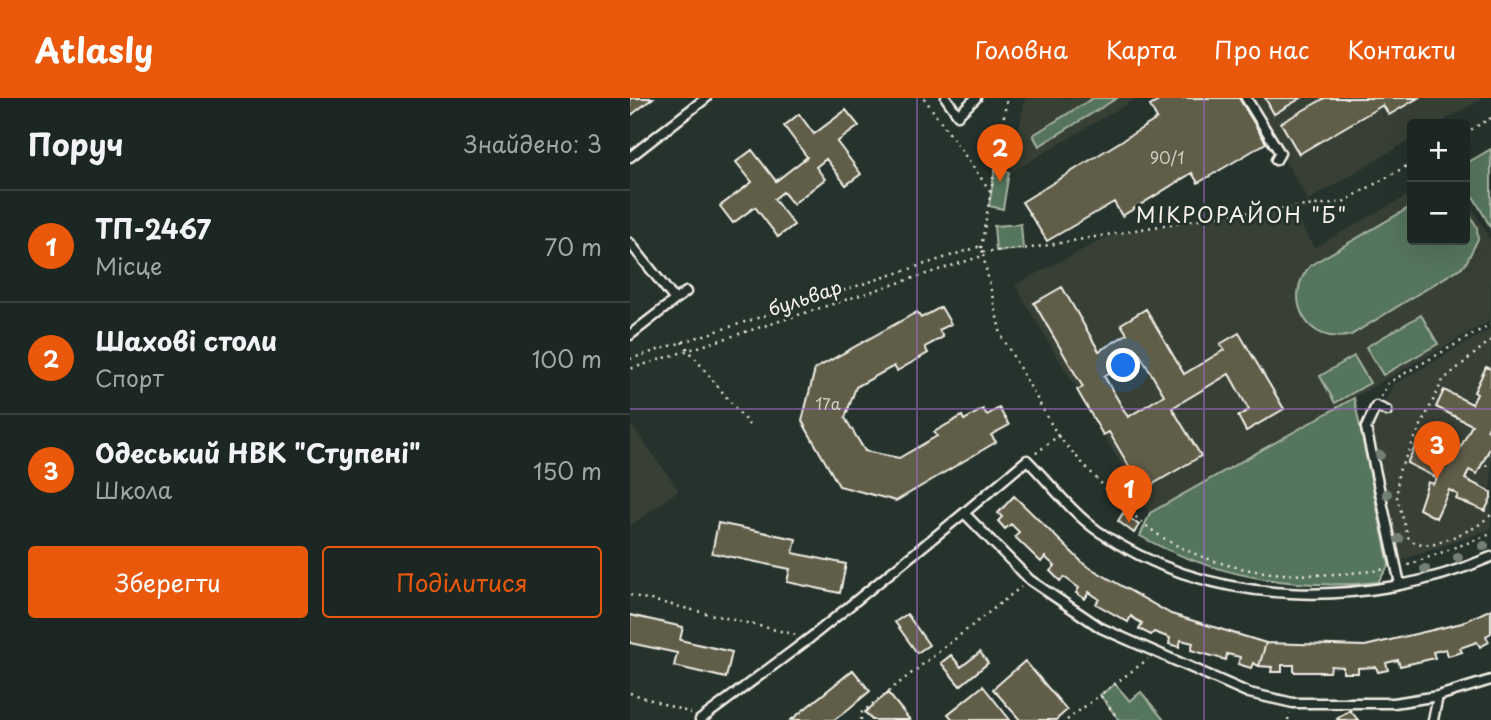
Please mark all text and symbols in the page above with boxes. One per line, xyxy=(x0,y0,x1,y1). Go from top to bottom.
text: Atlasly xyxy=(35,24,153,74)
text: Головна xyxy=(975,31,1068,67)
text: Карта xyxy=(1106,31,1176,67)
text: Про нас xyxy=(1214,31,1309,67)
text: Контакти xyxy=(1347,31,1456,67)
map controls xyxy=(1407,119,1470,245)
button: + xyxy=(1407,119,1470,182)
text: Поруч xyxy=(28,121,123,166)
pin: 2 xyxy=(977,124,1023,182)
text: Знайдено: 3 xyxy=(464,126,602,161)
house number: 90/1 xyxy=(1150,145,1184,169)
button: − xyxy=(1407,182,1470,245)
district label: МІКРОРАЙОН "Б" xyxy=(1136,198,1348,230)
text: ТП-2467 xyxy=(95,209,211,248)
text: 1 xyxy=(46,229,57,264)
text: 70 m xyxy=(544,229,602,264)
text: Місце xyxy=(95,248,162,283)
street label: бульвар xyxy=(764,272,845,322)
text: Шахові столи xyxy=(95,321,277,360)
text: 2 xyxy=(43,341,59,376)
text: 100 m xyxy=(532,341,602,376)
your location xyxy=(1106,348,1140,382)
text: Спорт xyxy=(95,360,164,395)
house number: 17а xyxy=(815,391,841,415)
pin: 3 xyxy=(1414,421,1460,479)
text: Одеський НВК "Ступені" xyxy=(95,433,421,472)
text: 3 xyxy=(43,453,59,488)
text: 150 m xyxy=(533,453,602,488)
pin: 1 xyxy=(1106,465,1152,523)
text: Школа xyxy=(95,472,172,507)
button: Зберегти xyxy=(28,546,308,618)
button: Поділитися xyxy=(322,546,602,618)

